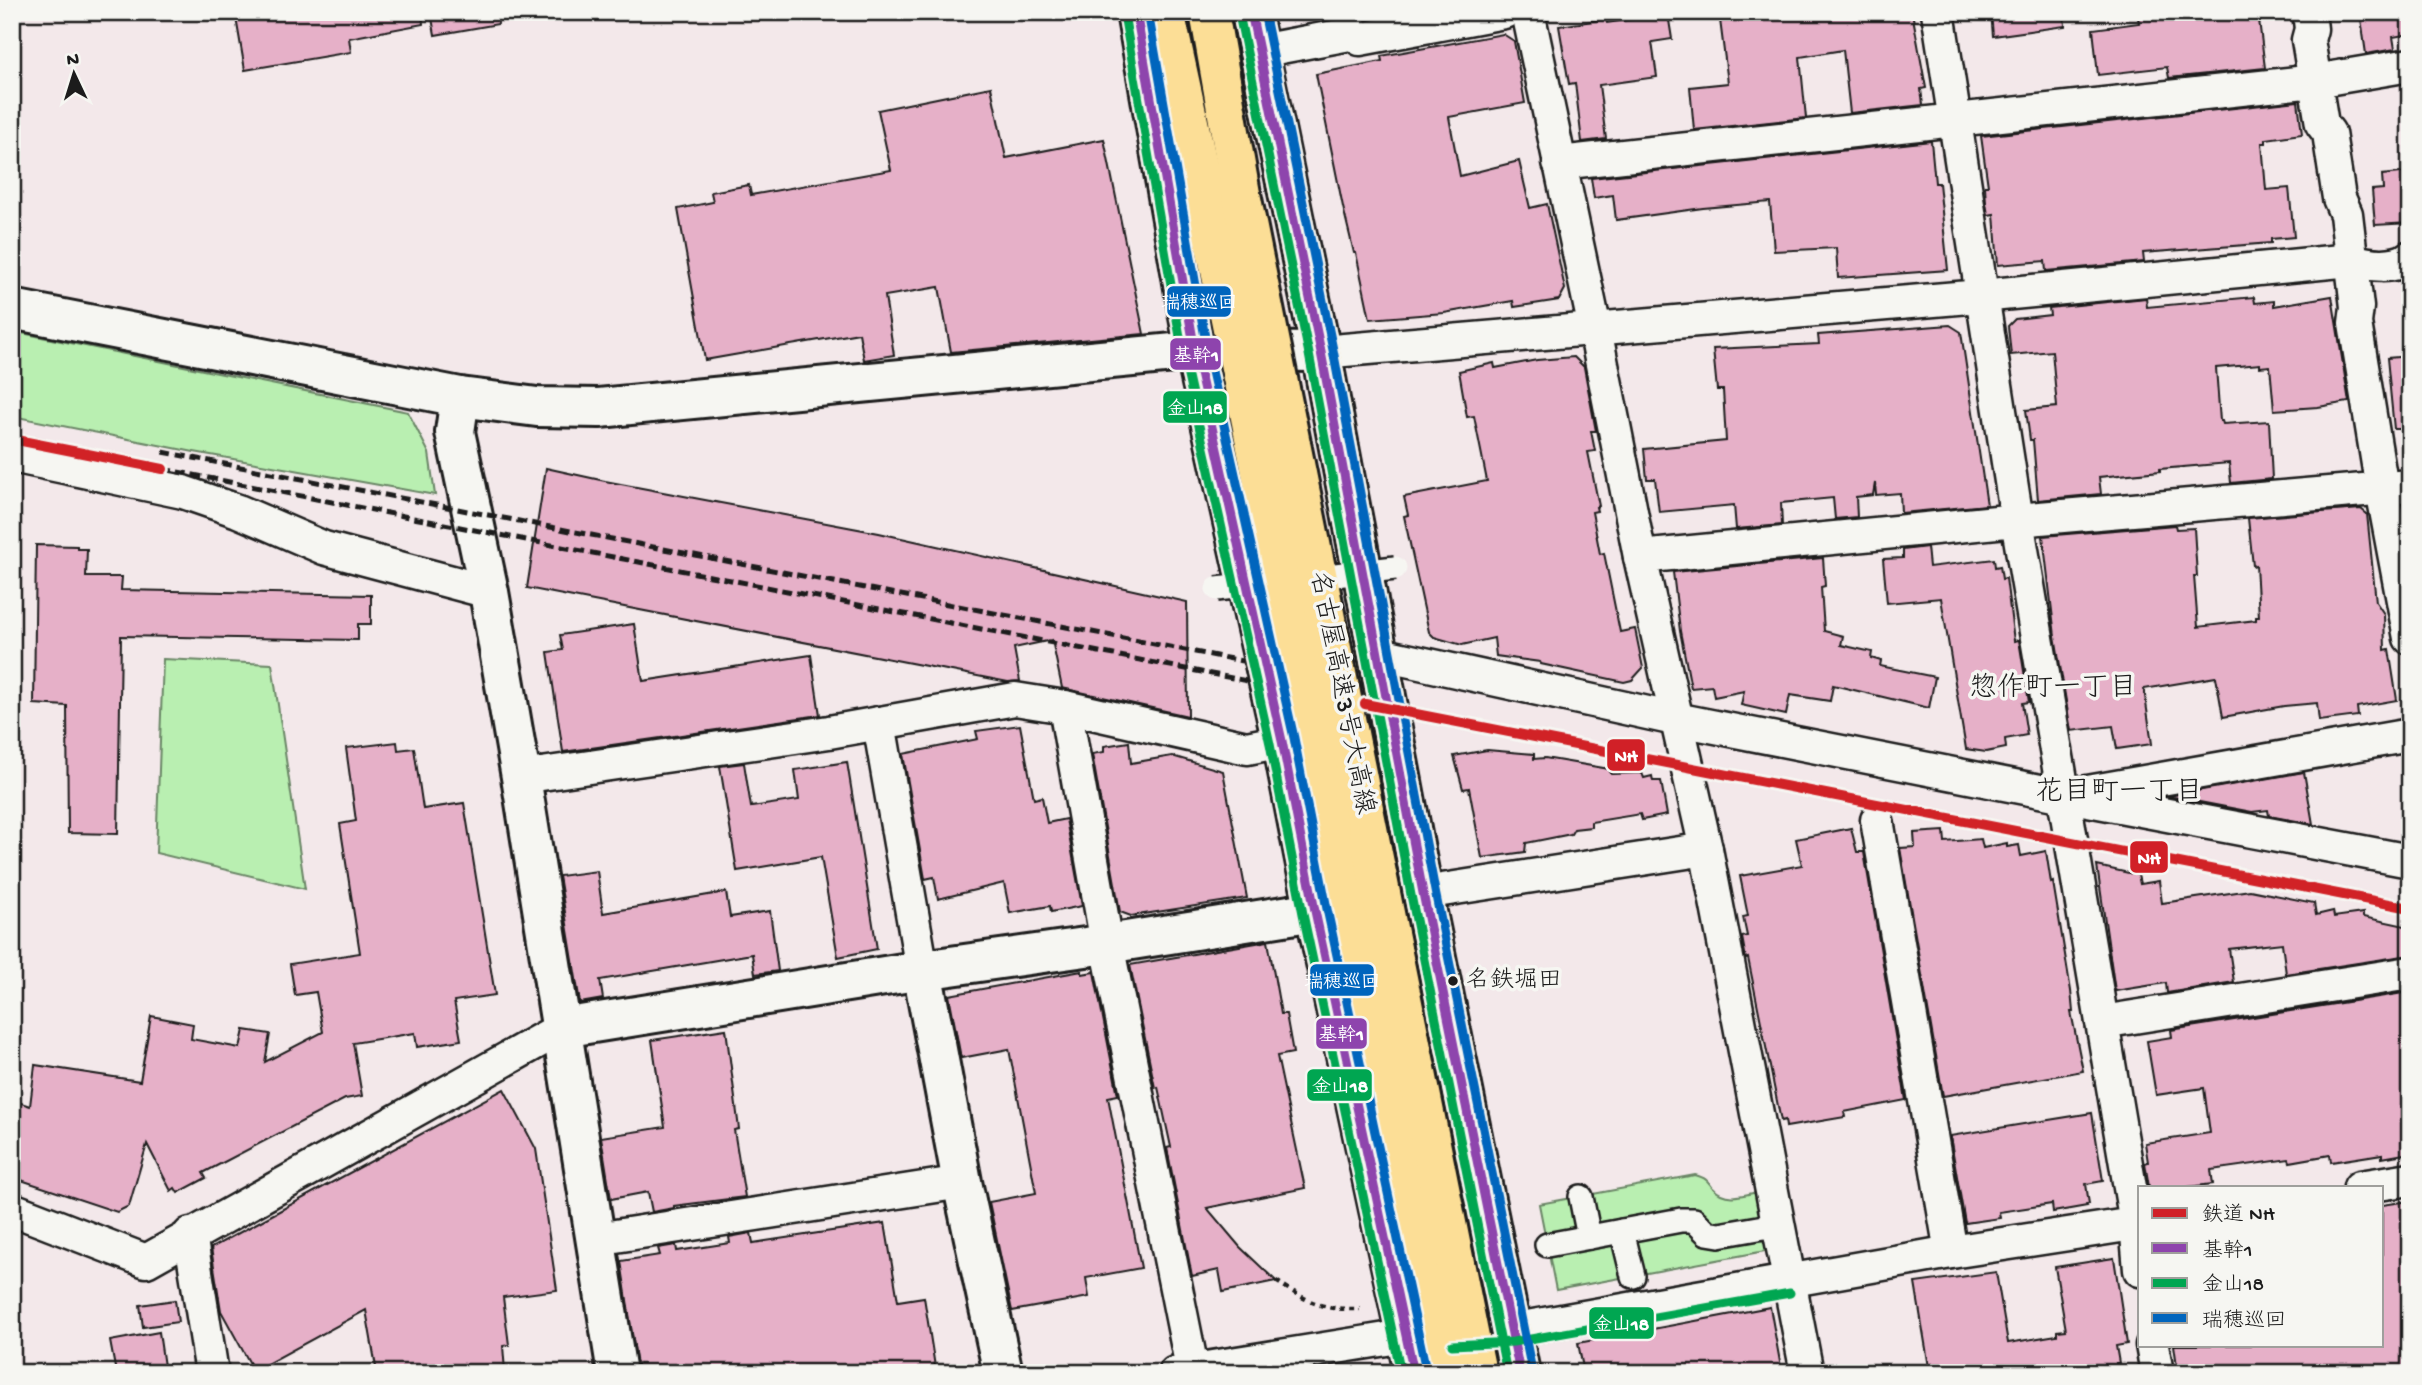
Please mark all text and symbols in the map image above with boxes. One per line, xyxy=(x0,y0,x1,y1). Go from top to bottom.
north arrow xyxy=(38,38,108,108)
text: N xyxy=(66,49,80,72)
line badge: 瑞穂巡回 xyxy=(1166,285,1232,318)
text: 瑞穂巡回 xyxy=(1161,292,1237,316)
line badge: 基幹1 xyxy=(1169,337,1222,371)
text: 基幹1 xyxy=(1173,345,1219,369)
line badge: 金山18 xyxy=(1162,390,1228,424)
text: 金山18 xyxy=(1167,398,1224,422)
street label: 名古屋高速3号大高線 xyxy=(1301,568,1381,817)
district label: 惣作町一丁目 xyxy=(1969,672,2137,706)
line badge: NH xyxy=(1606,738,1646,772)
text: NH xyxy=(1614,747,1639,770)
district label: 花目町一丁目 xyxy=(2035,776,2203,810)
line badge: NH xyxy=(2129,840,2169,874)
text: NH xyxy=(2137,849,2162,872)
line badge: 瑞穂巡回 xyxy=(1309,963,1375,997)
place label: 名鉄堀田 xyxy=(1466,966,1562,996)
text: 瑞穂巡回 xyxy=(1304,971,1380,995)
marker: 名鉄堀田 xyxy=(1446,974,1460,988)
line badge: 基幹1 xyxy=(1315,1017,1368,1050)
text: 基幹1 xyxy=(1318,1024,1364,1048)
line badge: 金山18 xyxy=(1306,1068,1373,1102)
text: 金山18 xyxy=(1312,1076,1369,1100)
legend xyxy=(2138,1186,2384,1346)
text: 鉄道 NH xyxy=(2202,1203,2276,1229)
text: 基幹1 xyxy=(2202,1239,2252,1265)
text: 金山18 xyxy=(2202,1273,2264,1299)
line badge: 金山18 xyxy=(1588,1306,1655,1340)
text: 瑞穂巡回 xyxy=(2202,1309,2286,1335)
text: 金山18 xyxy=(1593,1314,1650,1338)

